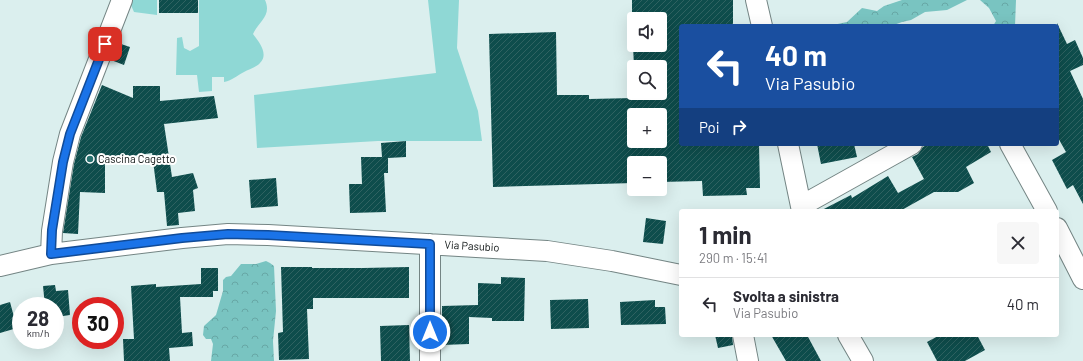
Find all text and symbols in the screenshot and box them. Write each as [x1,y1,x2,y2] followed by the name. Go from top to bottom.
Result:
[627,12,667,196] map controls
[627,12,667,52] button: sound
[88,27,122,61] pin
[94,33,116,55] icon: arrive
[765,38,827,72] text: 40 m
[699,40,751,92] icon: left
[627,60,667,100] button: search
[765,72,855,94] text: Via Pasubio
[627,108,667,148] button: +
[728,116,750,138] icon: right
[699,118,720,136] text: Poi
[98,152,176,165] place label: Cascina Cagetto
[85,154,95,164] marker: Cascina Cagetto
[627,156,667,196] button: −
[699,220,752,249] text: 1 min
[997,222,1039,264] button: close
[444,238,500,253] street label: Via Pasubio
[699,250,768,266] text: 290 m · 15:41
[733,287,839,305] text: Svolta a sinistra
[699,293,721,315] icon: left
[1007,295,1039,313] text: 40 m
[72,297,124,349] speed limit sign: 30
[733,305,798,321] text: Via Pasubio
[27,306,49,330] text: 28
[409,311,451,353] position arrow
[27,327,49,339] text: km/h

